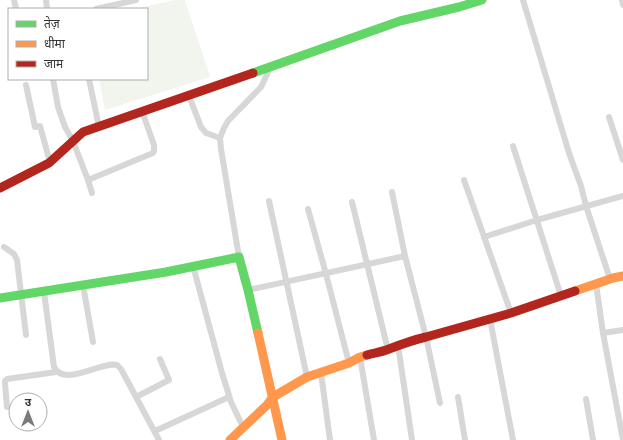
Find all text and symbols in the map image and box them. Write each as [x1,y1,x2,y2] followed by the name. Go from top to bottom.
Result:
[8,8,148,80] legend
[44,16,61,31] text: तेज़
[44,36,66,51] text: धीमा
[44,56,64,71] text: जाम
[8,392,48,432] north arrow
[25,395,32,409] text: उ

